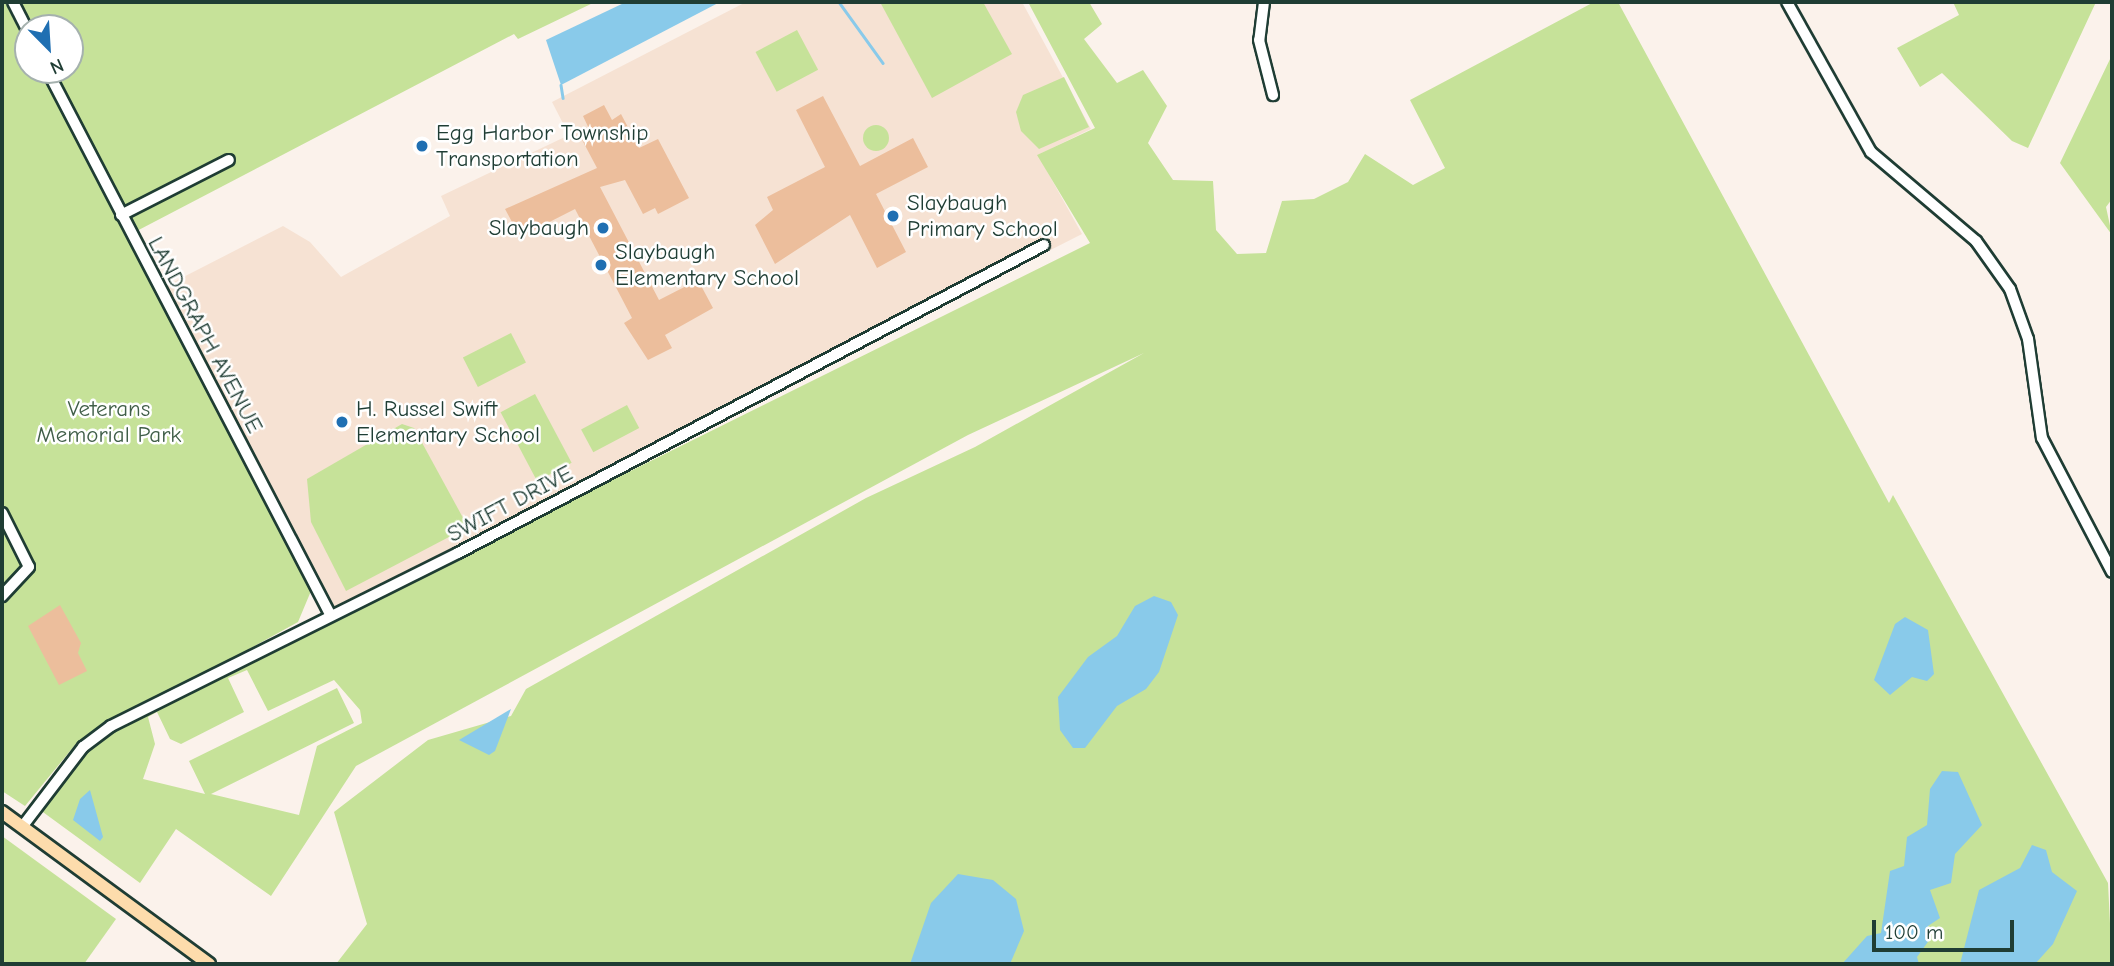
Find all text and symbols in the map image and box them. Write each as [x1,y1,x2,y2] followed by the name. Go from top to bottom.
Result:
[14,14,84,84] north arrow
[47,54,67,79] text: N
[436,119,648,173] place label: Egg Harbor Township Transportation
[414,138,430,154] marker: Egg Harbor Township Transportation
[907,189,1058,243] place label: Slaybaugh Primary School
[885,208,901,224] marker: Slaybaugh Primary School
[489,214,589,242] place label: Slaybaugh
[595,220,611,236] marker: Slaybaugh
[141,232,269,438] street label: LANDGRAPH AVENUE
[615,238,799,292] place label: Slaybaugh Elementary School
[593,257,609,273] marker: Slaybaugh Elementary School
[37,395,181,449] park label: Veterans Memorial Park
[356,395,540,449] place label: H. Russel Swift Elementary School
[334,414,350,430] marker: H. Russel Swift Elementary School
[443,459,577,549] street label: SWIFT DRIVE
[1876,906,2018,950] scale bar
[1885,920,1943,944] text: 100 m

